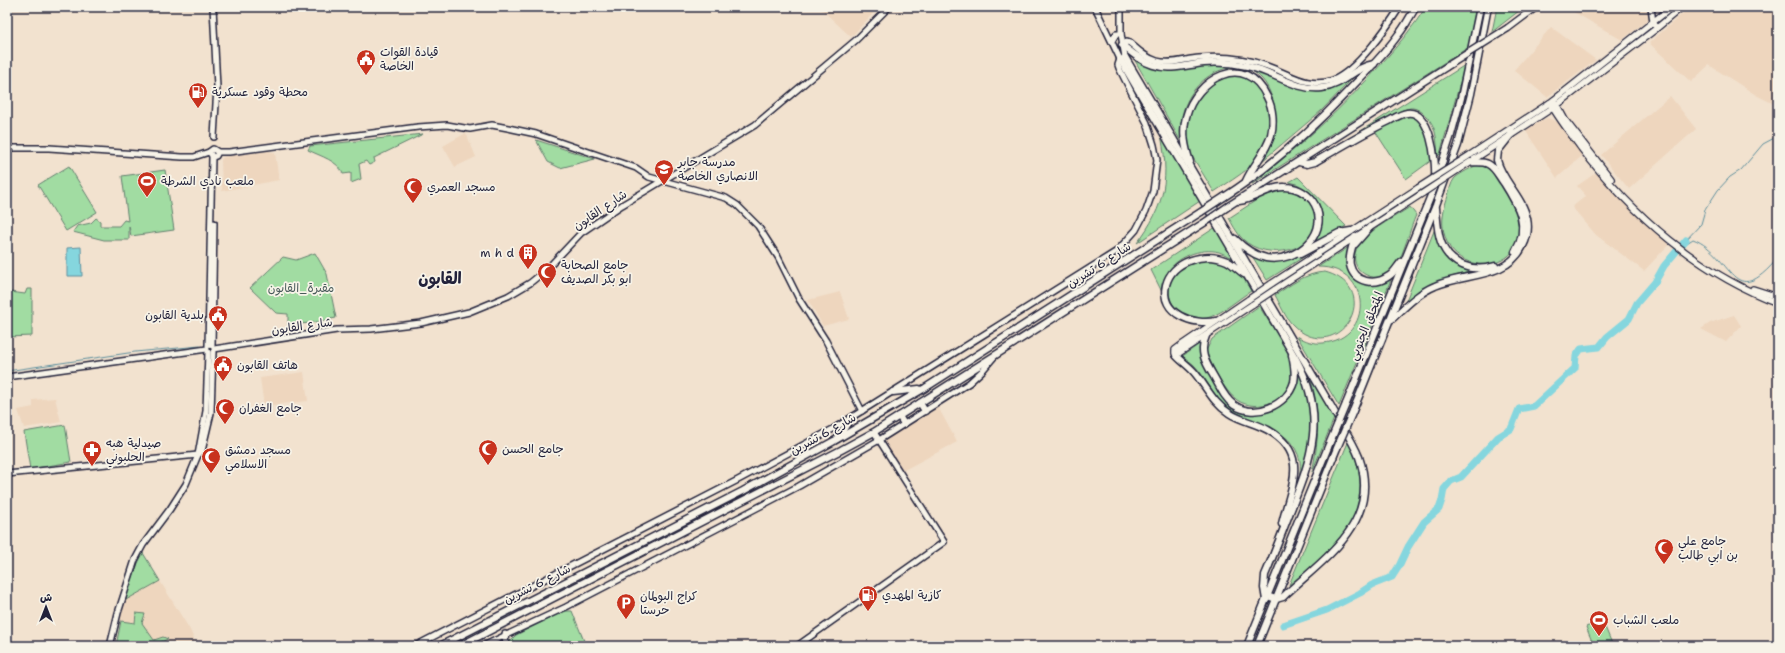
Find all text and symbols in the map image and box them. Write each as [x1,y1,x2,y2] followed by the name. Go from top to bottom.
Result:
[380,44,438,74] place label: قيادة القوات الخاصة
[355,48,377,76] public building icon: قيادة القوات الخاصة
[187,81,209,109] fuel station icon: محطة وقود عسكرية
[212,84,308,100] place label: محطة وقود عسكرية
[677,154,758,185] place label: مدرسة جابر الانصاري الخاصة
[653,158,675,186] school or university icon: مدرسة جابر الانصاري الخاصة
[136,170,158,198] sports icon: ملعب نادي الشرطة
[161,173,254,190] place label: ملعب نادي الشرطة
[402,176,424,204] mosque icon: مسجد العمري
[427,179,496,196] place label: مسجد العمري
[570,186,631,235] street label: شارع القابون
[1064,238,1135,292] street label: شارع 6 تشرين
[517,242,539,270] building icon: m h d
[480,245,514,261] place label: m h d
[561,257,631,287] place label: جامع الصحابة ابو بكر الصديف
[536,261,558,289] mosque icon: جامع الصحابة ابو بكر الصديف
[418,268,462,290] district label: القابون
[268,280,334,296] park label: مقبرة_القابون
[1345,289,1390,364] street label: المتحلق الجنوبي
[207,304,229,332] public building icon: بلدية القابون
[145,307,204,323] place label: بلدية القابون
[270,314,334,339] street label: شارع القابون
[212,354,234,382] public building icon: هاتف القابون
[237,357,298,373] place label: هاتف القابون
[214,397,236,425] mosque icon: جامع الغفران
[239,400,302,417] place label: جامع الغفران
[787,409,859,460] street label: شارع 6 تشرين
[106,435,161,468] place label: صيدلية هبه الحلبوني
[477,438,499,466] mosque icon: جامع الحسن
[81,439,103,467] pharmacy icon: صيدلية هبه الحلبوني
[502,441,564,458] place label: جامع الحسن
[225,442,291,475] place label: مسجد دمشق الاسلامي
[200,446,222,474] mosque icon: مسجد دمشق الاسلامي
[1678,533,1738,566] place label: جامع علي بن ابي طالب
[1653,537,1675,565] mosque icon: جامع علي بن ابي طالب
[501,560,574,609] street label: شارع 6 تشرين
[857,584,879,612] fuel station icon: كازية المهدي
[26,587,66,627] north arrow
[882,587,941,604] place label: كازية المهدي
[640,588,697,618] place label: كراج البولمان حرستا
[40,590,52,605] text: ش
[615,592,637,620] parking icon: كراج البولمان حرستا
[1588,609,1610,637] sports icon: ملعب الشباب
[1613,612,1679,628] place label: ملعب الشباب

